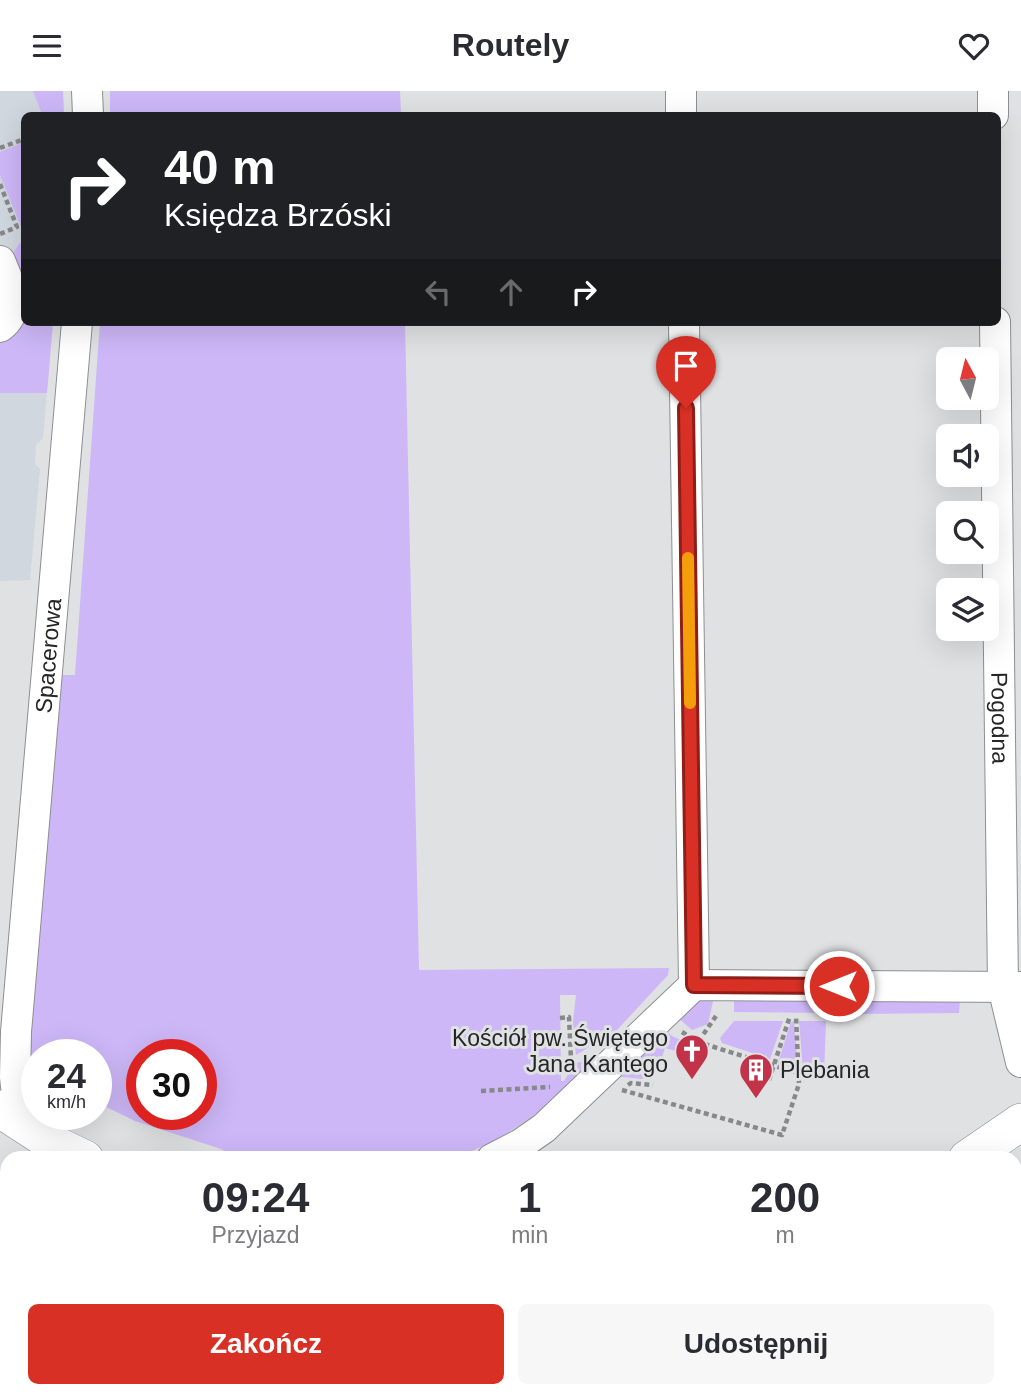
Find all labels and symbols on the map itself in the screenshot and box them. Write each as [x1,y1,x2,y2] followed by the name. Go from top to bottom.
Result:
[656,336,716,408] pin
[936,347,999,409] north arrow
[30,597,66,714] street label: Spacerowa
[986,672,1013,764] street label: Pogodna
[802,949,876,1023] position arrow
[452,1024,668,1077] place label: Kościół pw. Świętego Jana Kantego
[673,1032,711,1081] church icon: Kościół pw. Świętego Jana Kantego
[126,1039,217,1130] speed limit sign: 30
[737,1051,775,1100] building icon: Plebania
[780,1057,870,1083] place label: Plebania

